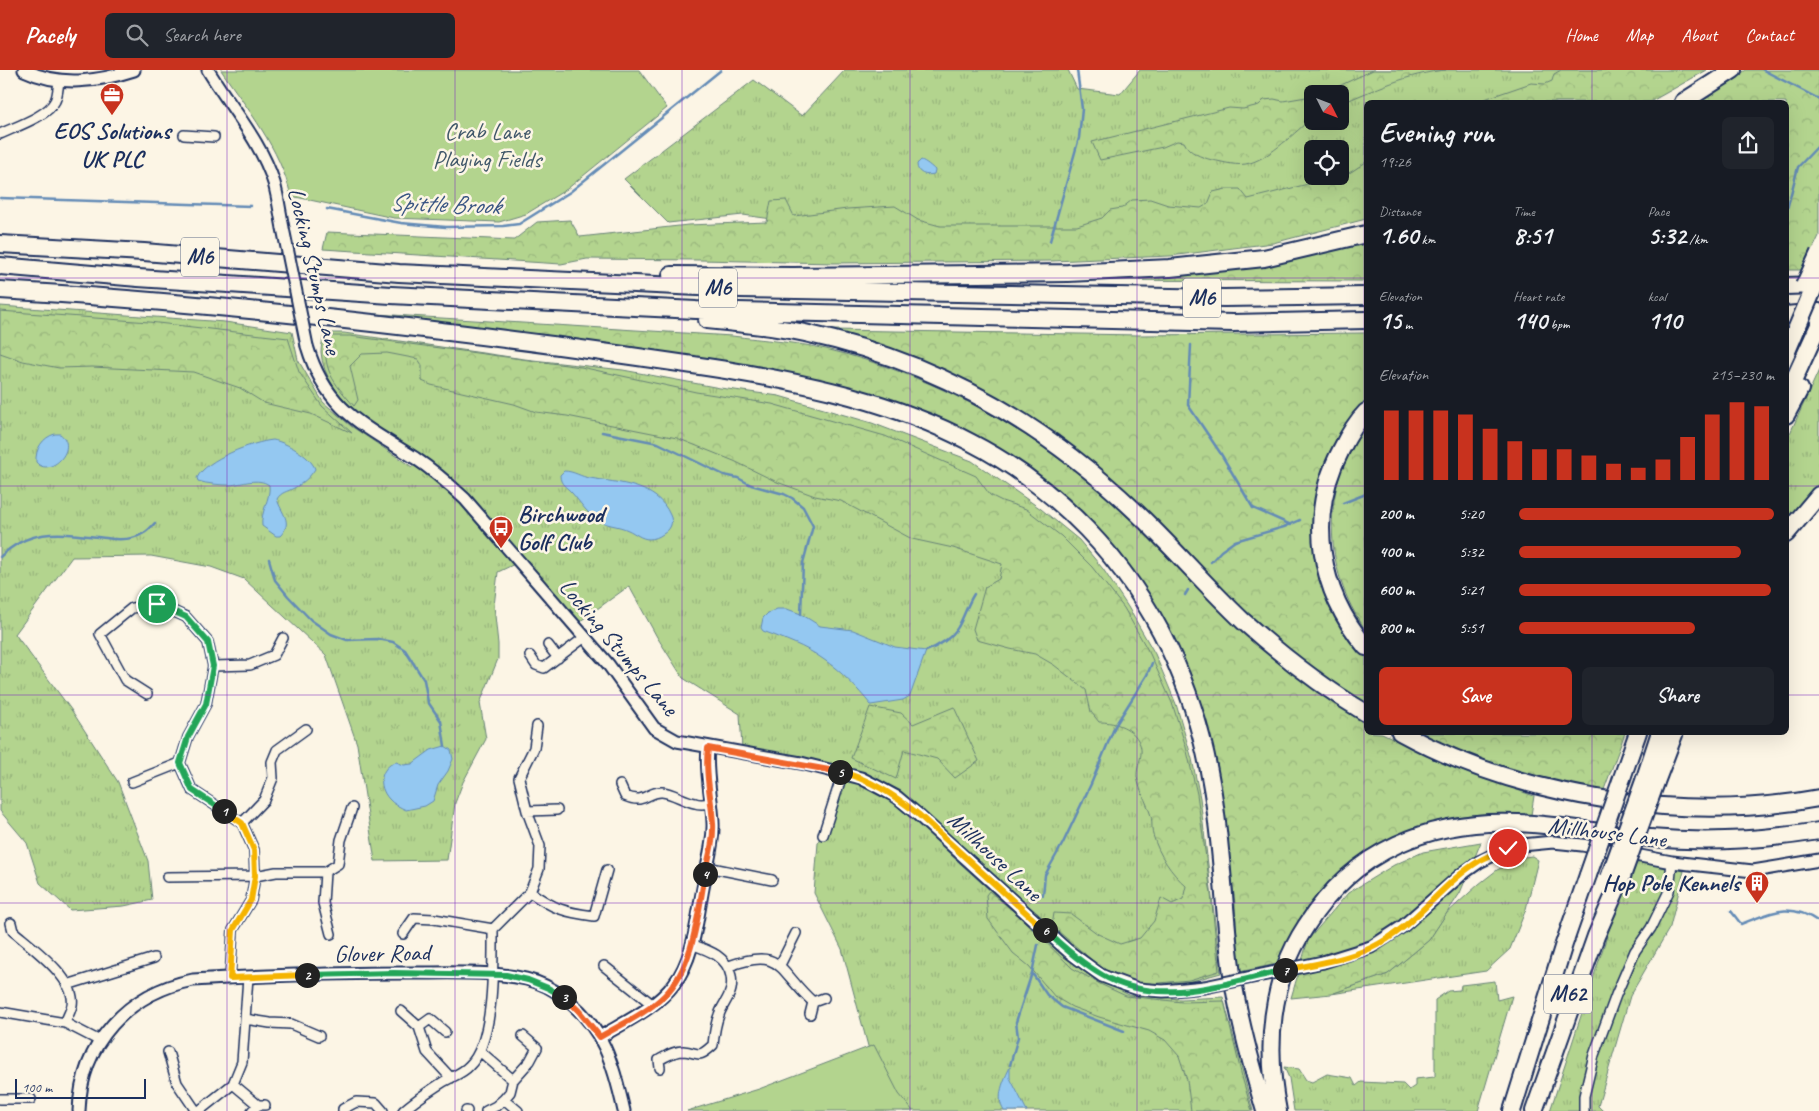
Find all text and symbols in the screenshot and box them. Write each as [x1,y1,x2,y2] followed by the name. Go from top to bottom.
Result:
[105,13,455,58] search box
[25,20,75,50] text: Pacely
[123,21,151,49] icon: search
[163,23,241,47] text: Search here
[1565,24,1598,46] text: Home
[1626,24,1653,46] text: Map
[1681,24,1717,46] text: About
[1745,24,1794,46] text: Contact
[99,82,125,116] office icon: EOS Solutions UK PLC
[1304,85,1349,130] north arrow
[1304,85,1349,185] map controls
[1379,115,1494,150] text: Evening run
[53,116,173,174] place label: EOS Solutions UK PLC
[433,116,544,174] park label: Crab Lane Playing Fields
[1722,117,1774,169] button: share
[1304,140,1349,185] button: locate
[1379,152,1411,172] text: 19:26
[281,185,349,359] street label: Locking Stumps Lane
[389,186,505,222] water label: Spittle Brook
[1379,203,1421,220] text: Distance
[1513,203,1535,220] text: Time
[1648,203,1669,220] text: Pace
[1379,220,1418,252] text: 1.60
[1513,220,1552,252] text: 8:51
[1648,220,1686,252] text: 5:32
[1418,231,1435,248] text: km
[1686,231,1708,248] text: /km
[181,238,219,276] road number: M6
[699,268,737,308] road number: M6
[1183,278,1221,318] road number: M6
[1379,288,1422,305] text: Elevation
[1513,288,1564,305] text: Heart rate
[1648,288,1666,305] text: kcal
[1379,305,1401,337] text: 15
[1513,305,1547,337] text: 140
[1648,305,1681,337] text: 110
[1401,316,1412,333] text: m
[1547,316,1570,333] text: bpm
[1379,365,1428,385] text: Elevation
[1711,365,1774,385] text: 215–230 m
[518,499,608,557] place label: Birchwood Golf Club
[1379,504,1414,524] text: 200 m
[1459,504,1484,524] text: 5:20
[488,515,514,549] bus stop icon: Birchwood Golf Club
[1379,542,1414,562] text: 400 m
[1459,542,1484,562] text: 5:32
[553,572,687,723] street label: Locking Stumps Lane
[1379,580,1414,600] text: 600 m
[1459,580,1484,600] text: 5:21
[136,583,178,625] pin
[143,590,171,618] icon: arrive
[1379,618,1414,638] text: 800 m
[1459,618,1484,638] text: 5:51
[1379,667,1572,725] button: Save
[1582,667,1774,725] button: Share
[828,760,852,784] pin: 5
[837,764,844,781] text: 5
[212,798,236,824] pin: 1
[221,803,228,820] text: 1
[941,805,1050,909] street label: Millhouse Lane
[1546,810,1670,854] street label: Millhouse Lane
[1487,827,1529,869] pin
[1494,834,1522,862] icon: check
[692,862,718,886] pin: 4
[702,866,709,883] text: 4
[1602,868,1743,898] place label: Hop Pole Kennels
[1744,870,1770,904] building icon: Hop Pole Kennels
[1032,918,1058,942] pin: 6
[1042,922,1049,939] text: 6
[334,937,434,969] street label: Glover Road
[1272,958,1298,982] pin: 7
[294,962,320,988] pin: 2
[1282,962,1289,979] text: 7
[304,967,311,984] text: 2
[1544,974,1592,1014] road number: M62
[552,984,576,1010] pin: 3
[561,989,568,1006] text: 3
[15,1076,146,1099] scale bar
[22,1079,52,1096] text: 100 m

